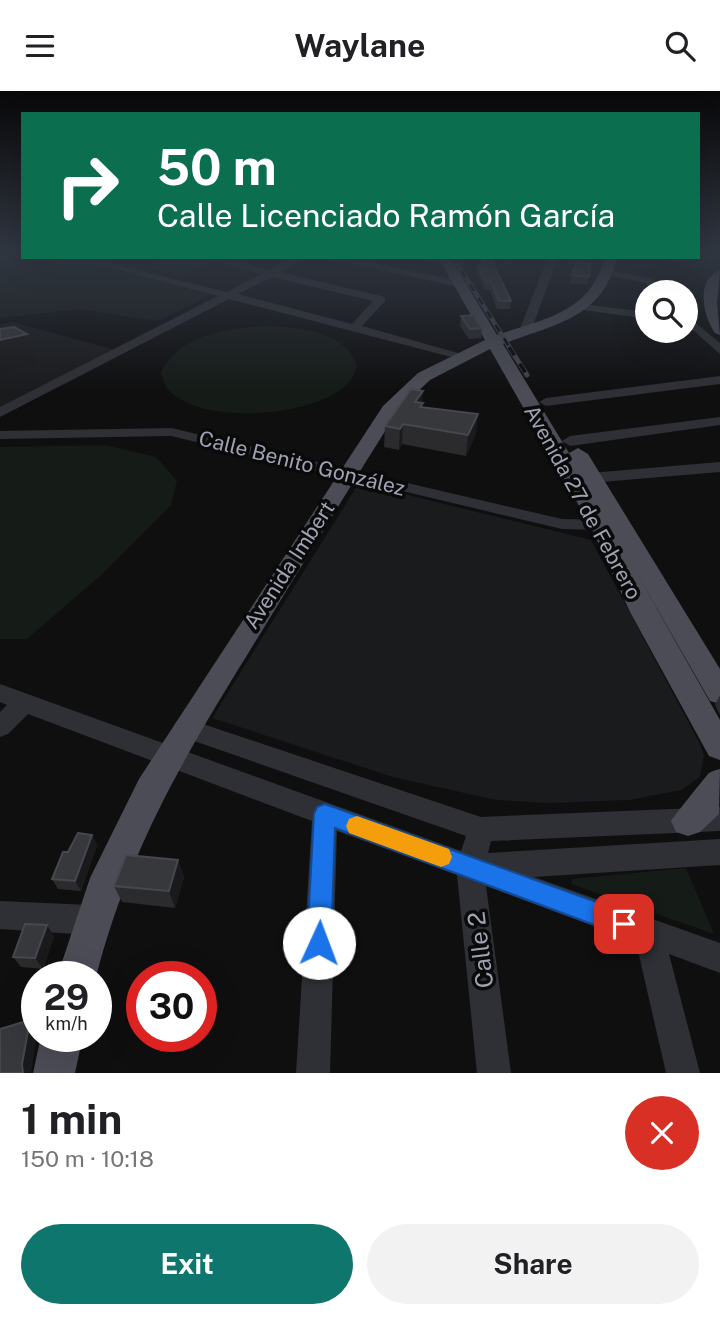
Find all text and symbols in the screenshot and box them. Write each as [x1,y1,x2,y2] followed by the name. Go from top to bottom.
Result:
[21,27,59,65] icon: menu
[295,27,425,64] text: Waylane
[661,27,699,65] icon: search
[157,138,277,196] text: 50 m
[42,140,133,231] icon: right
[157,197,615,234] text: Calle Licenciado Ramón García
[635,280,698,343] map controls
[635,280,698,343] button: search
[519,400,647,604] street label: Avenida 27 de Febrero
[196,425,408,501] street label: Calle Benito González
[238,497,340,633] street label: Avenida Imbert
[594,894,654,954] pin
[605,905,643,943] icon: arrive
[282,906,356,980] position arrow
[461,910,499,990] street label: Calle 2
[126,961,217,1052] speed limit sign: 30
[44,977,89,1018] text: 29
[45,1013,88,1034] text: km/h
[21,1094,122,1143] text: 1 min
[625,1096,699,1170] button: close
[21,1145,154,1172] text: 150 m · 10:18
[21,1224,353,1304] button: Exit
[367,1224,699,1304] button: Share

